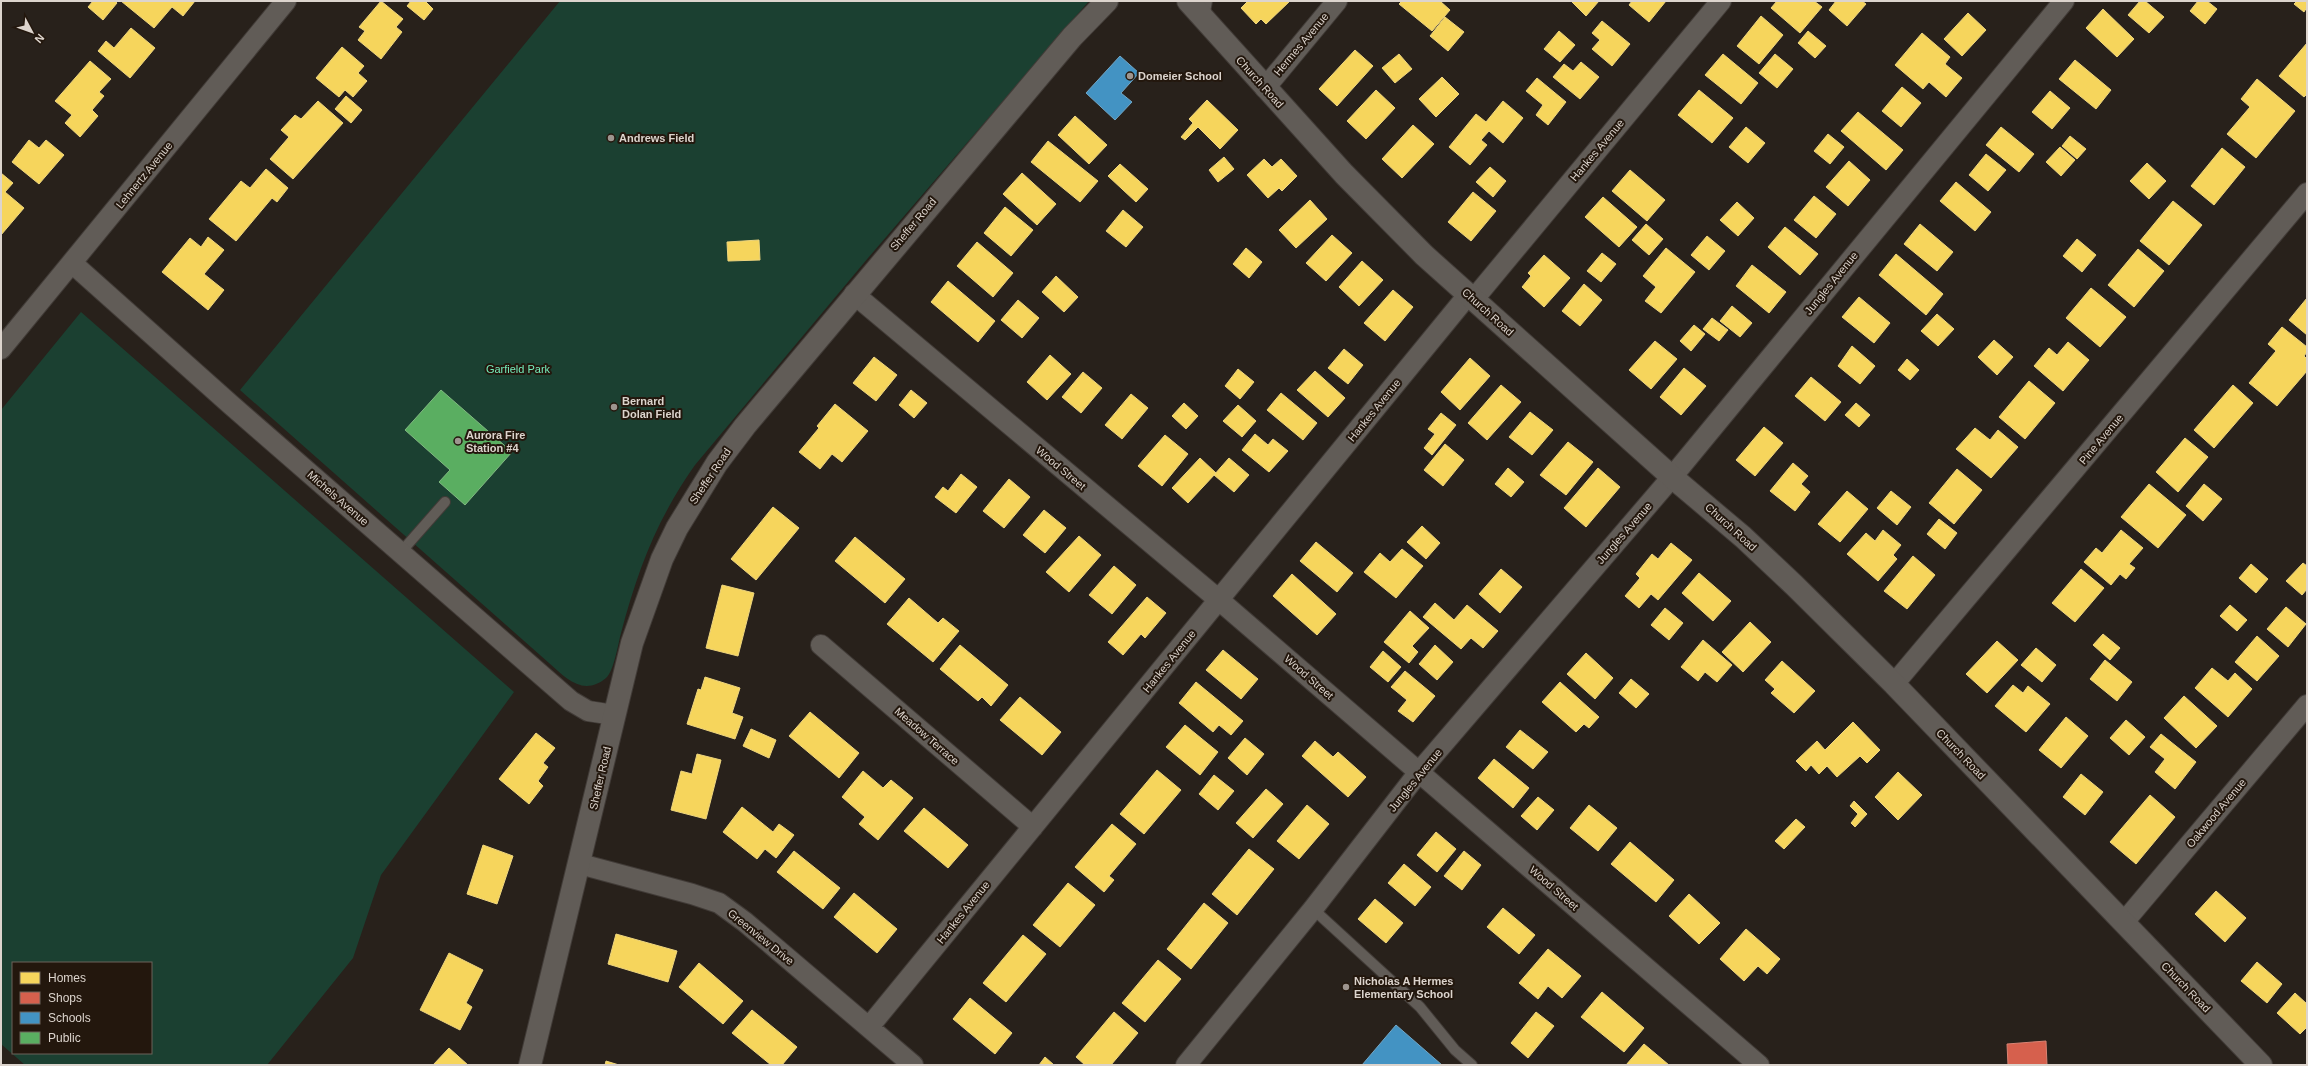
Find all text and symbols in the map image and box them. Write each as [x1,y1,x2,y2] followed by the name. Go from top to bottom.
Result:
[1271,10,1331,78] street label: Hermes Avenue
[12,12,52,52] north arrow
[32,32,47,46] text: N
[1234,54,1286,110] street label: Church Road
[1138,70,1222,82] place label: Domeier School
[1125,71,1135,81] marker: Domeier School
[1568,117,1626,183] street label: Hankes Avenue
[619,132,694,144] place label: Andrews Field
[606,133,616,143] marker: Andrews Field
[113,139,175,211] street label: Lehnertz Avenue
[888,195,938,253] street label: Sheffer Road
[1802,249,1860,317] street label: Jungles Avenue
[1460,286,1516,338] street label: Church Road
[486,363,551,375] park label: Garfield Park
[1345,376,1403,444] street label: Hankes Avenue
[622,395,681,420] place label: Bernard Dolan Field
[609,402,619,412] marker: Bernard Dolan Field
[2077,412,2125,466] street label: Pine Avenue
[466,429,525,454] place label: Aurora Fire Station #4
[453,436,463,446] marker: Aurora Fire Station #4
[1034,444,1088,492] street label: Wood Street
[687,446,733,506] street label: Sheffer Road
[305,468,371,528] street label: Michels Avenue
[1594,500,1654,566] street label: Jungles Avenue
[1703,501,1759,553] street label: Church Road
[1140,627,1198,695] street label: Hankes Avenue
[1282,652,1336,702] street label: Wood Street
[892,705,962,767] street label: Meadow Terrace
[1934,727,1988,781] street label: Church Road
[587,745,613,811] street label: Sheffer Road
[1386,746,1444,814] street label: Jungles Avenue
[2184,776,2248,850] street label: Oakwood Avenue
[1527,863,1581,913] street label: Wood Street
[934,878,992,946] street label: Hankes Avenue
[726,907,796,967] street label: Greenview Drive
[2159,960,2213,1014] street label: Church Road
[12,962,152,1054] legend
[48,971,86,985] text: Homes
[1354,975,1453,1000] place label: Nicholas A Hermes Elementary School
[1341,982,1351,992] marker: Nicholas A Hermes Elementary School
[48,991,82,1005] text: Shops
[48,1011,91,1025] text: Schools
[48,1031,81,1045] text: Public

